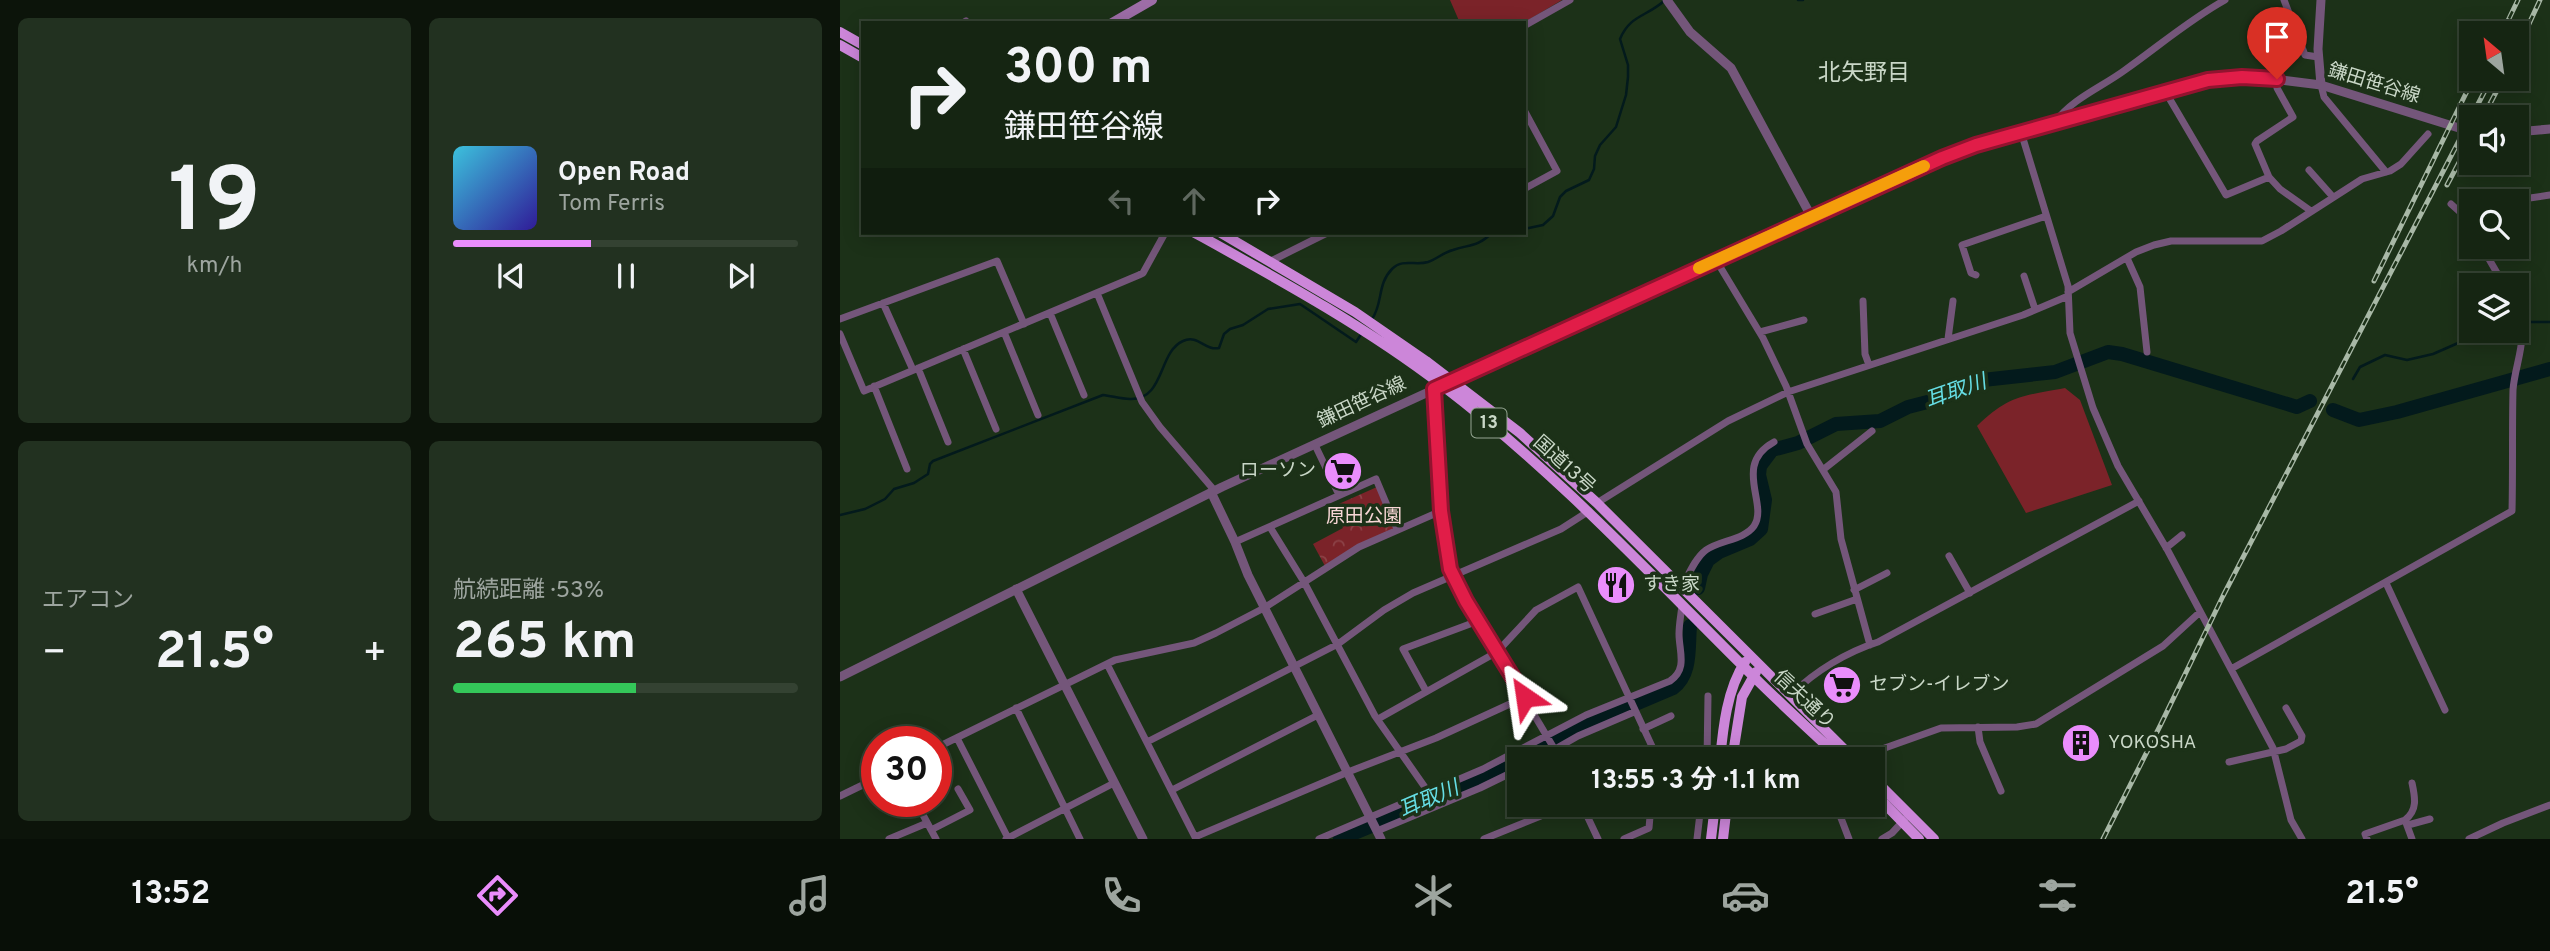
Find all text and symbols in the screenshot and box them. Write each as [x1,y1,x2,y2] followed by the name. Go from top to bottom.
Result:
[2247,7,2307,79] pin
[2258,18,2296,56] icon: arrive
[2459,21,2529,91] north arrow
[2459,21,2529,343] map controls
[1004,39,1152,101] text: 300 m
[889,49,980,140] icon: right
[2325,59,2423,109] street label: 鎌田笹谷線
[1818,60,1910,89] district label: 北矢野目
[2459,105,2529,175] button: sound
[1004,109,1164,149] text: 鎌田笹谷線
[168,149,261,264] text: 19
[558,157,690,190] text: Open Road
[1102,182,1140,220] icon: left
[1175,182,1213,220] icon: ahead
[1248,182,1286,220] icon: right
[2459,189,2529,259] button: search
[558,190,665,219] text: Tom Ferris
[187,252,242,281] text: km/h
[492,257,530,295] icon: previous
[607,257,645,295] icon: pause
[722,257,760,295] icon: next
[2459,273,2529,343] button: layers
[1922,368,1992,415] water label: 耳取川
[1314,372,1410,434] street label: 鎌田笹谷線
[1472,408,1506,438] road number: 13
[1528,431,1600,499] street label: 国道13号
[1322,450,1364,492] supermarket icon: ローソン
[1240,459,1316,483] place label: ローソン
[1326,505,1402,529] park label: 原田公園
[1595,564,1637,606] restaurant icon: すき家
[1643,573,1700,597] place label: すき家
[453,577,604,606] text: 航続距離 · 53%
[42,587,134,616] text: エアコン
[453,611,636,677] text: 265 km
[155,621,274,687] text: 21.5°
[42,630,67,679] text: −
[362,630,387,679] text: +
[1488,660,1562,734] position arrow
[1821,664,1863,706] supermarket icon: セブン-イレブン
[1768,665,1840,735] street label: 信夫通り
[1869,673,2010,697] place label: セブン-イレブン
[2060,722,2102,764] building icon: YOKOSHA
[861,726,952,817] speed limit sign: 30
[2108,731,2196,755] place label: YOKOSHA
[1591,765,1801,798] text: 13:55 · 3 分 · 1.1 km
[1395,774,1465,825] water label: 耳取川
[473,871,522,920] icon: directions
[785,871,834,920] icon: music
[1097,871,1146,920] icon: phone
[1409,871,1458,920] icon: climate
[1721,871,1770,920] icon: car
[2033,871,2082,920] icon: filters
[131,875,210,915] text: 13:52
[2345,875,2418,915] text: 21.5°

